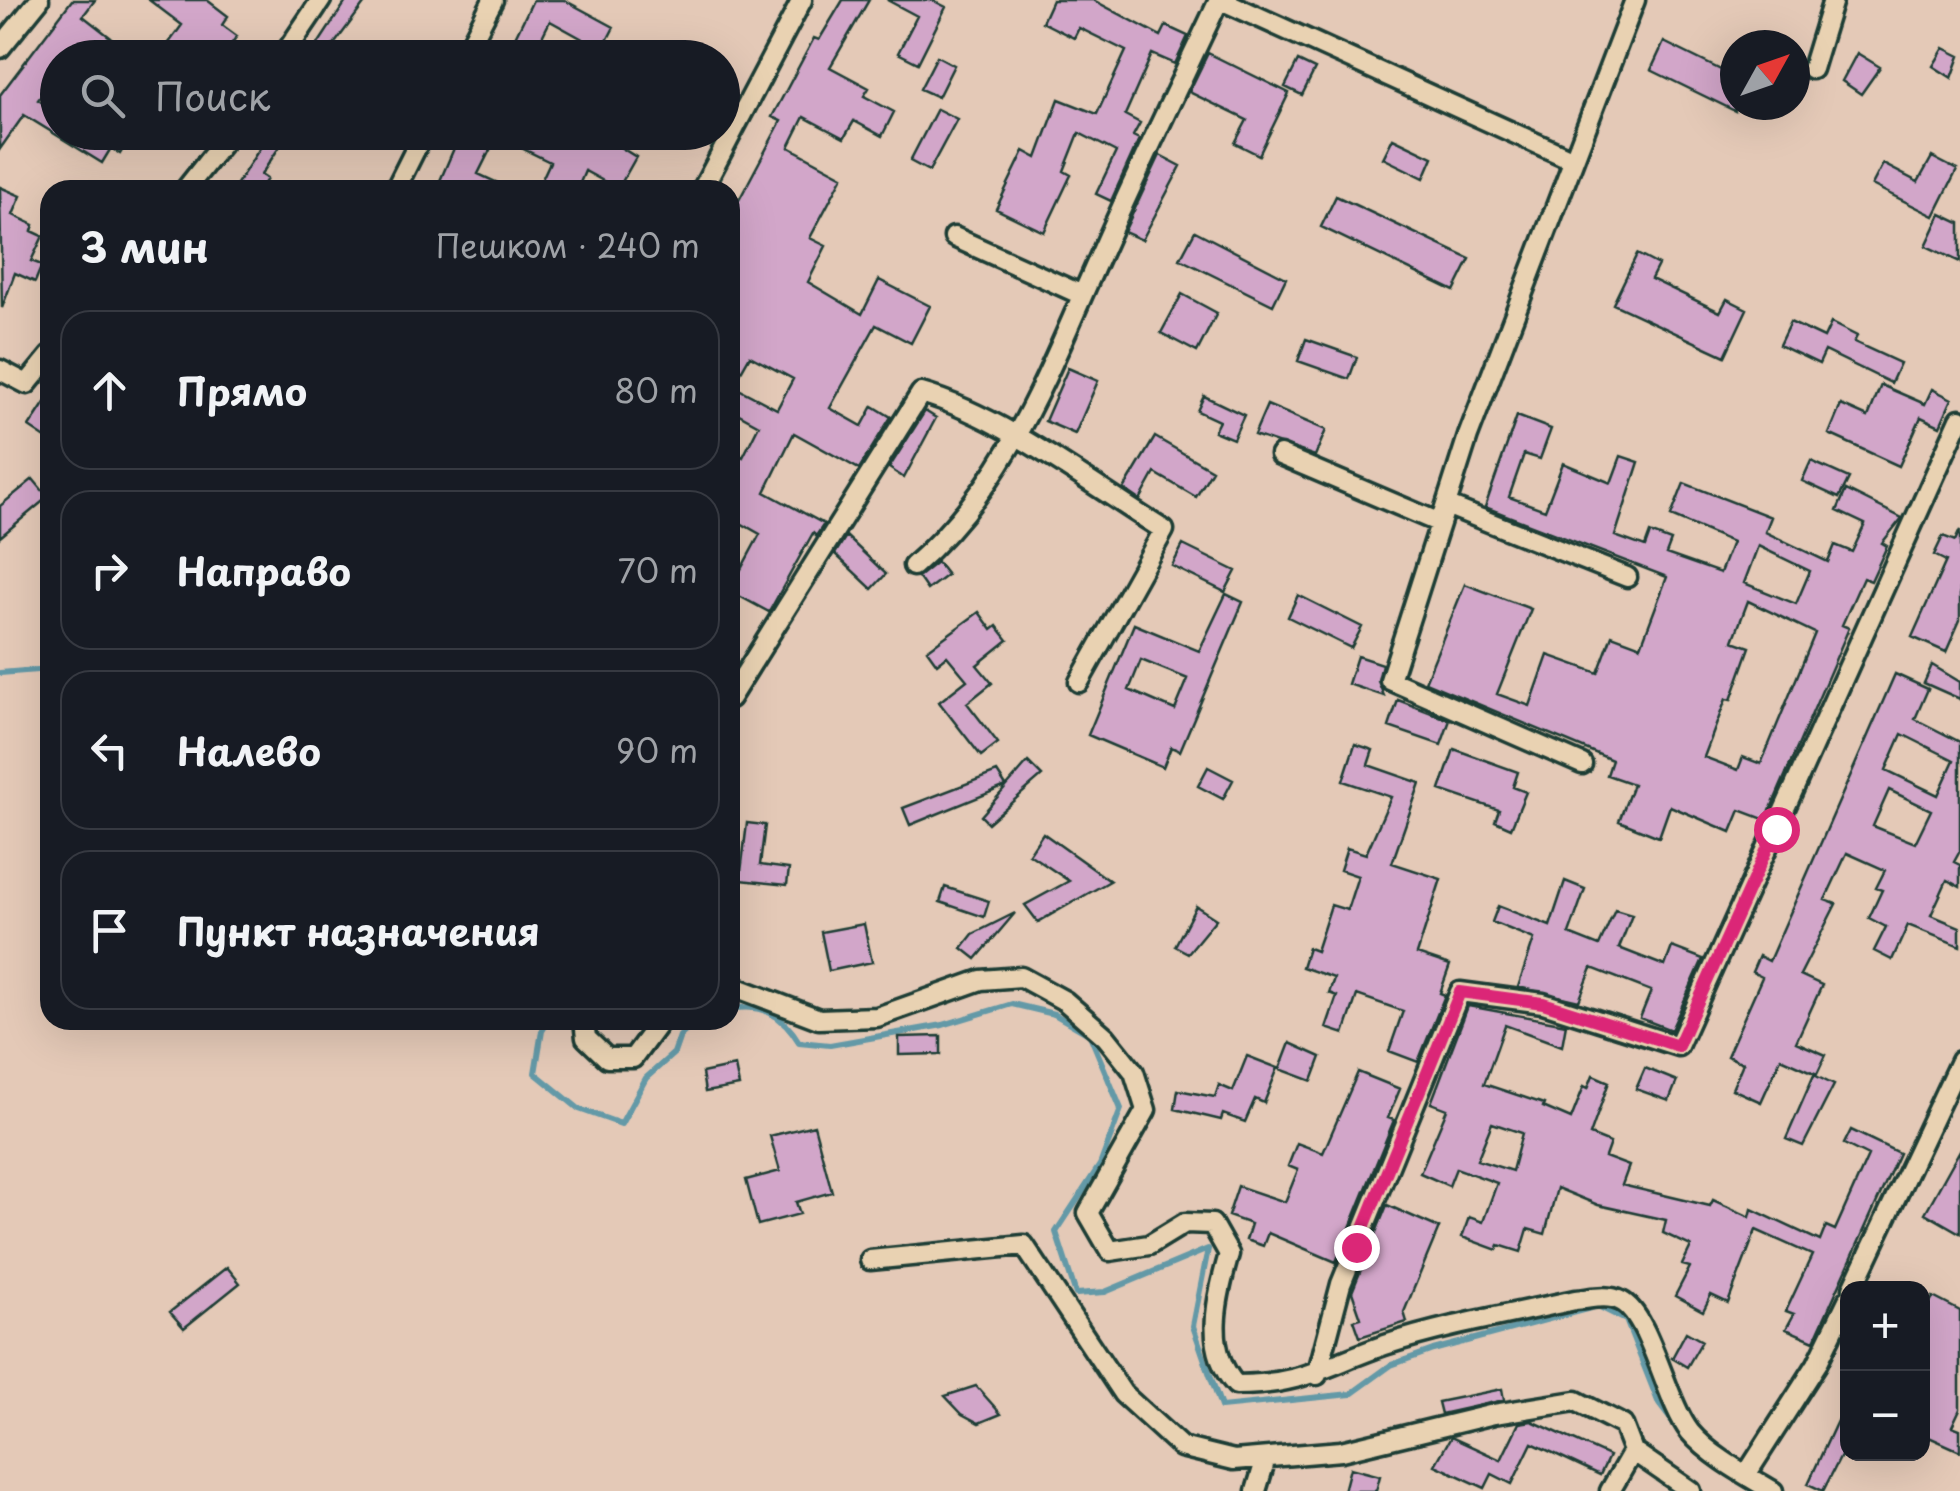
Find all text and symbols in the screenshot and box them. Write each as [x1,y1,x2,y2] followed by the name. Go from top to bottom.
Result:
[1720,30,1810,120] north arrow
[40,40,740,150] search box
[155,67,270,124] text: Поиск
[75,68,130,123] icon: search
[80,214,209,277] text: 3 мин
[436,221,700,269] text: Пешком · 240 m
[177,362,307,419] text: Прямо
[82,363,137,418] icon: ahead
[614,366,698,414] text: 80 m
[177,542,351,599] text: Направо
[82,543,137,598] icon: right
[618,546,698,594] text: 70 m
[177,722,321,779] text: Налево
[82,723,137,778] icon: left
[616,726,698,774] text: 90 m
[1754,807,1800,853] route start
[177,902,540,959] text: Пункт назначения
[82,903,137,958] icon: arrive
[1334,1225,1380,1271] route end
[1840,1281,1930,1461] map controls
[1840,1281,1930,1371] button: +
[1840,1371,1930,1461] button: −

